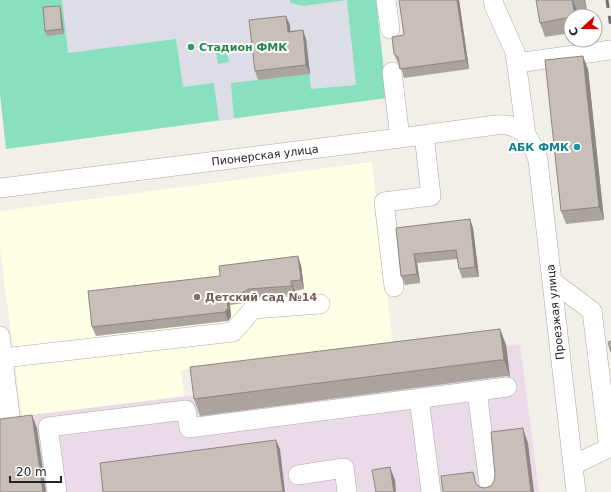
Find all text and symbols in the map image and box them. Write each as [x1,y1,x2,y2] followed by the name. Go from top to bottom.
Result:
[563,8,603,48] north arrow
[567,25,582,38] text: С
[199,41,287,54] place label: Стадион ФМК
[186,42,196,52] marker: Стадион ФМК
[508,141,569,154] place label: АБК ФМК
[211,142,319,169] street label: Пионерская улица
[572,142,582,152] marker: АБК ФМК
[544,263,567,361] street label: Проезжая улица
[205,291,317,304] place label: Детский сад №14
[192,292,202,302] marker: Детский сад №14
[10,458,61,484] scale bar
[16,465,47,479] text: 20 m

